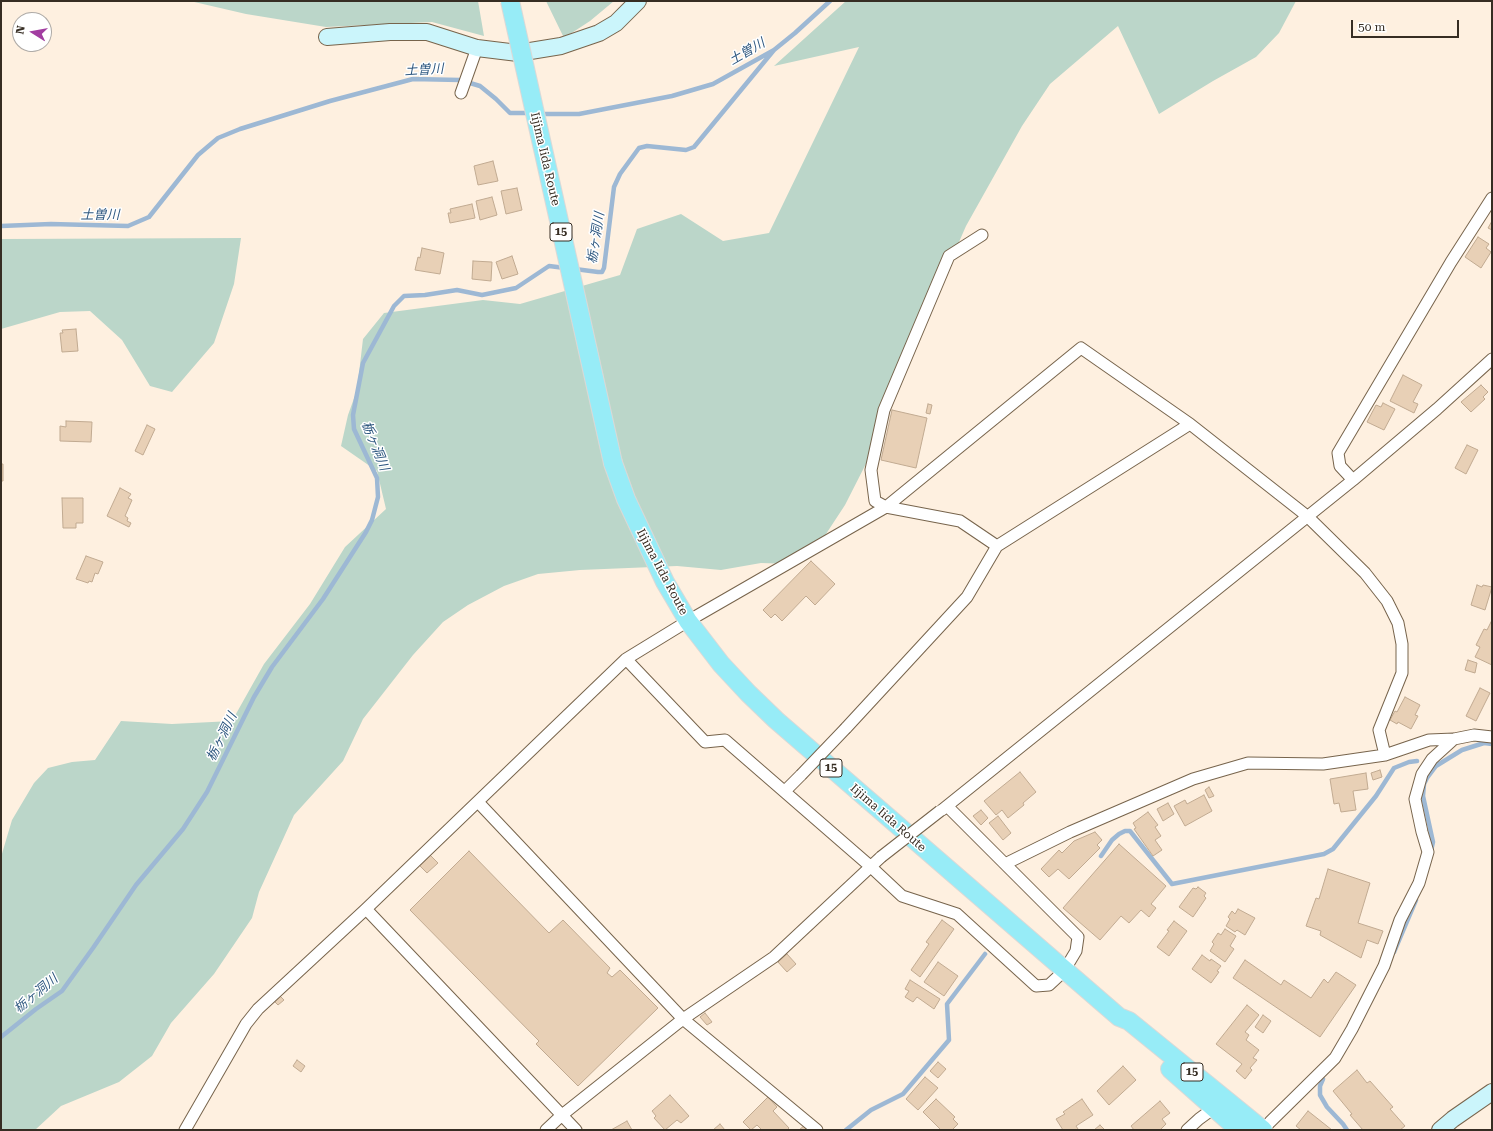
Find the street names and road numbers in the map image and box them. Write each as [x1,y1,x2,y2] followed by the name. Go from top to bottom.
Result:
[527,111,563,207] street label: Iijima Iida Route
[550,223,572,241] road number: 15
[633,526,691,618] street label: Iijima Iida Route
[820,759,842,777] road number: 15
[847,781,929,855] street label: Iijima Iida Route
[1181,1063,1203,1081] road number: 15

